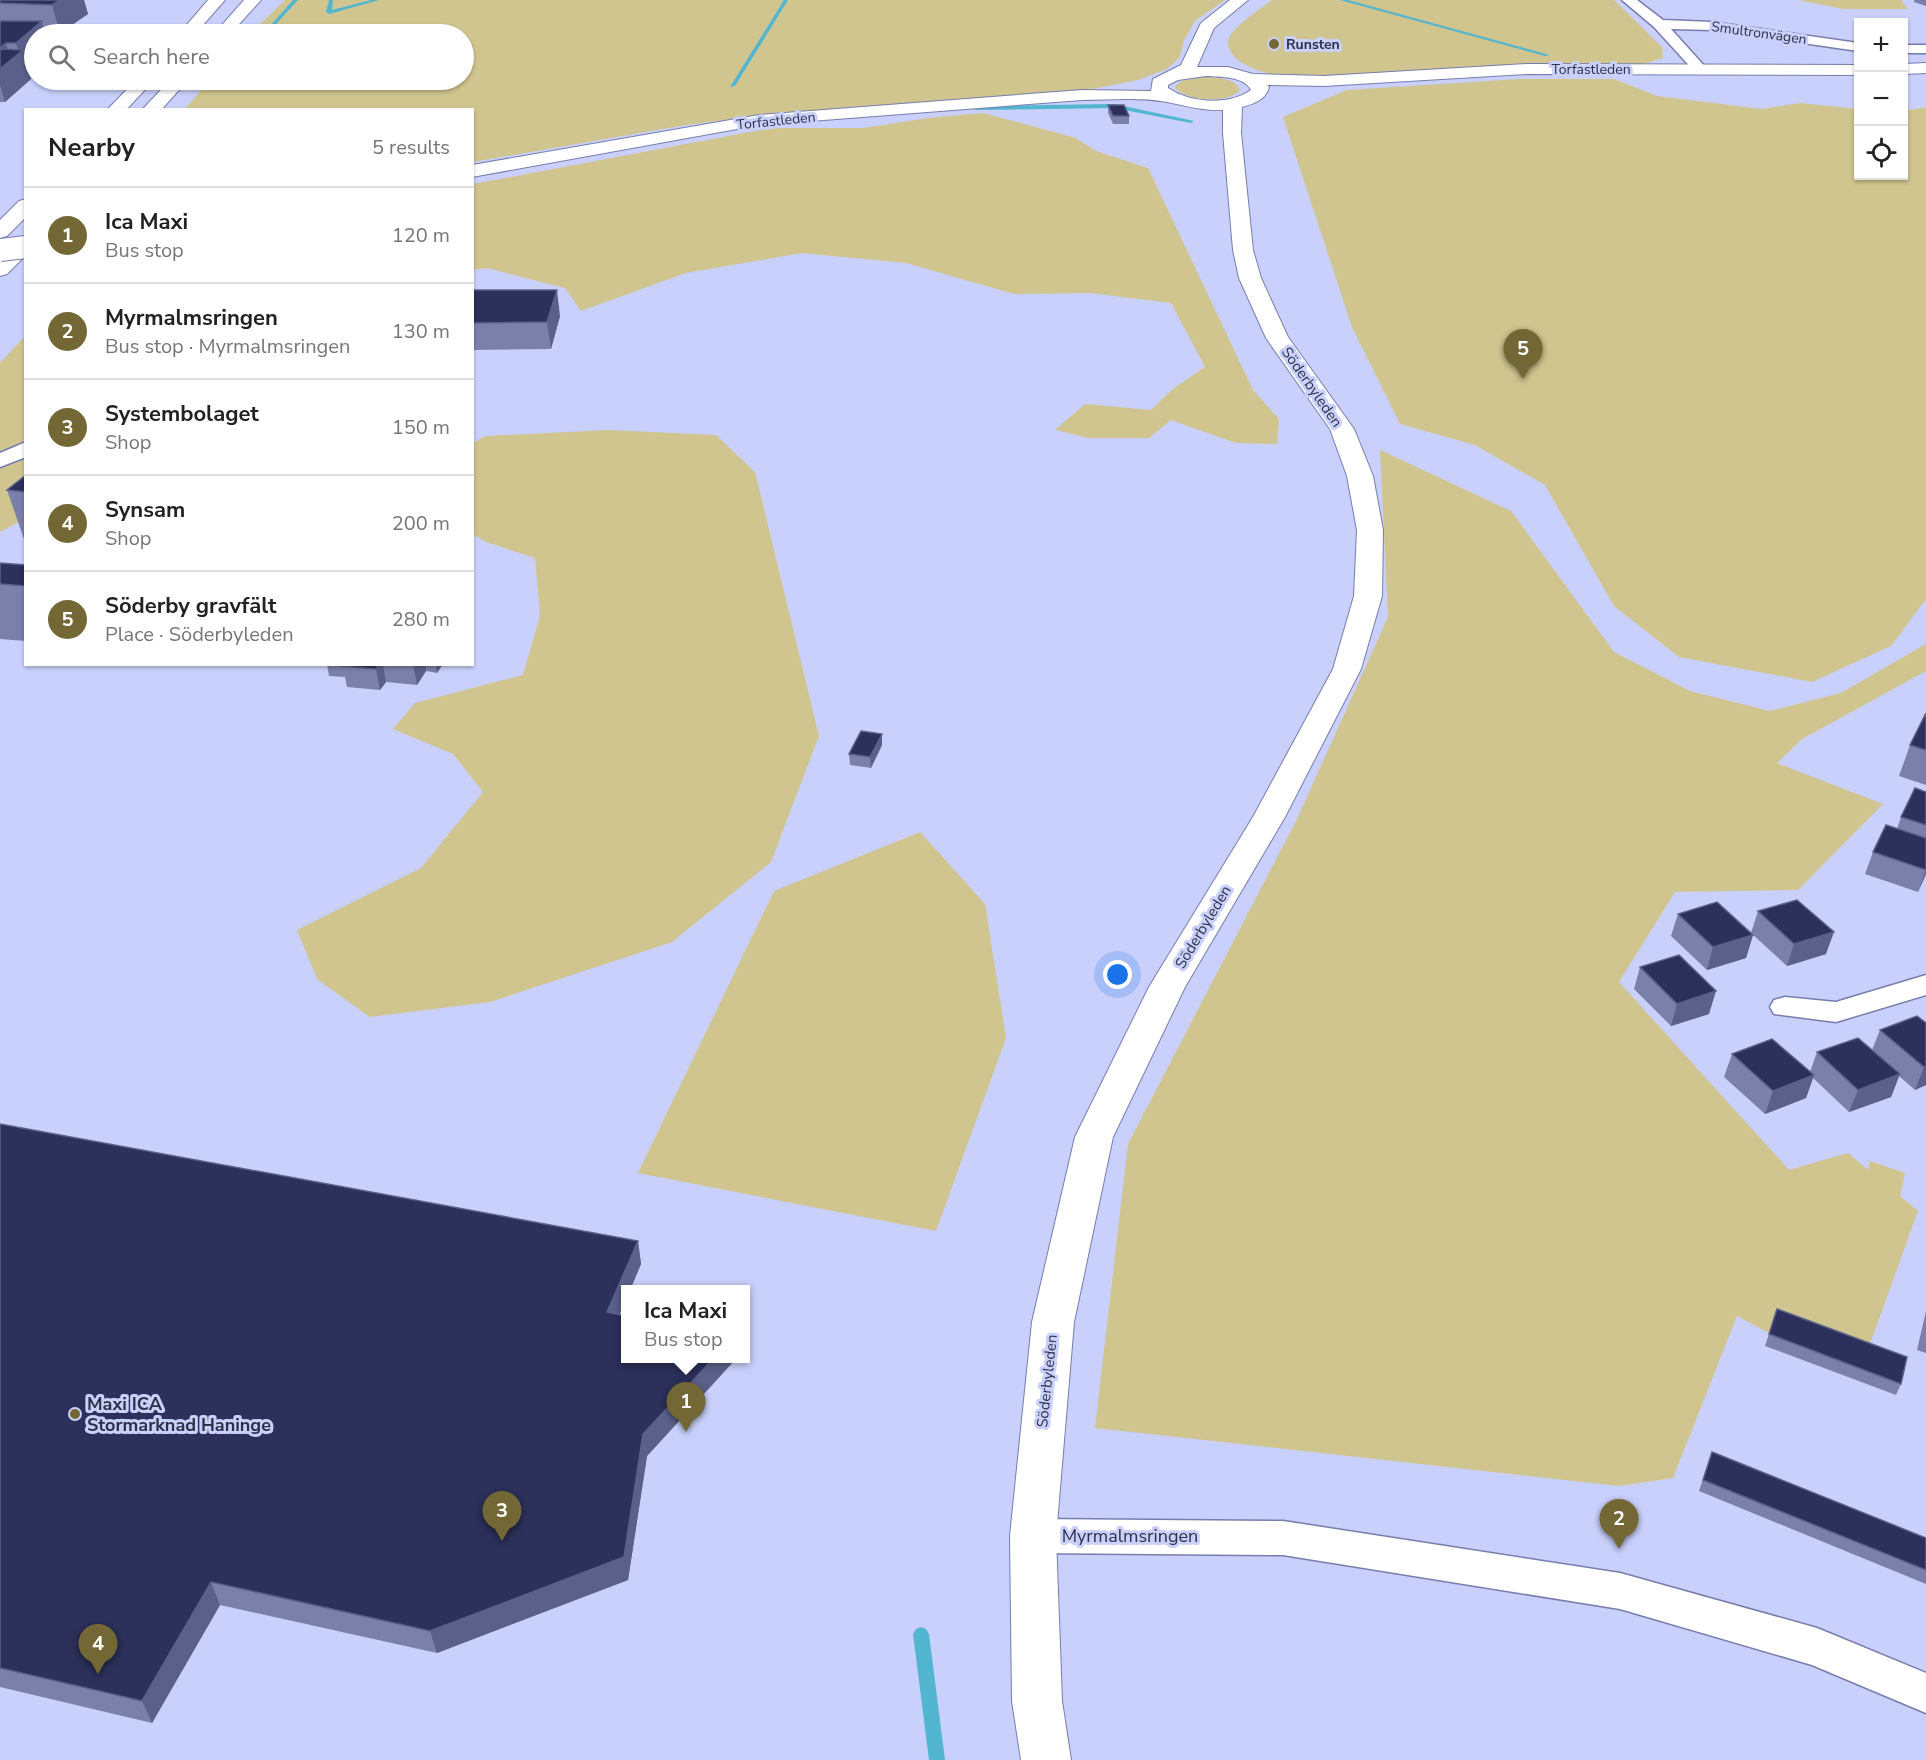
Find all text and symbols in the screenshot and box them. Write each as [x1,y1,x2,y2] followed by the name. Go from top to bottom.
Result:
[1710,17,1808,49] street label: Smultronvägen
[1854,18,1908,180] map controls
[1854,18,1908,72] button: +
[24,24,474,90] search box
[1286,35,1340,54] place label: Runsten
[1267,37,1281,51] marker: Runsten
[45,41,78,74] icon: search
[93,42,210,72] text: Search here
[1551,60,1631,79] street label: Torfastleden
[1854,72,1908,126] button: −
[736,107,816,135] street label: Torfastleden
[1854,126,1908,180] button: locate
[48,130,135,165] text: Nearby
[372,134,450,161] text: 5 results
[105,207,188,237] text: Ica Maxi
[62,222,74,249] text: 1
[392,222,450,249] text: 120 m
[105,237,184,264] text: Bus stop
[105,303,278,333] text: Myrmalmsringen
[62,318,74,345] text: 2
[392,318,450,345] text: 130 m
[1504,330,1543,379] pin: 5
[105,333,350,360] text: Bus stop · Myrmalmsringen
[1277,343,1347,431] street label: Söderbyleden
[105,399,259,429] text: Systembolaget
[62,414,74,441] text: 3
[392,414,450,441] text: 150 m
[105,429,151,456] text: Shop
[105,495,185,525] text: Synsam
[62,510,74,537] text: 4
[392,510,450,537] text: 200 m
[105,525,151,552] text: Shop
[105,591,276,621] text: Söderby gravfält
[62,606,74,633] text: 5
[392,606,450,633] text: 280 m
[105,621,294,648] text: Place · Söderbyleden
[1170,882,1236,972] street label: Söderbyleden
[1103,960,1132,989] your location
[621,1285,750,1363] popup
[644,1296,727,1326] text: Ica Maxi
[644,1326,723,1353] text: Bus stop
[1032,1333,1062,1429] street label: Söderbyleden
[666,1382,706,1432] pin: 1
[87,1392,271,1437] place label: Maxi ICA Stormarknad Haninge
[68,1407,82,1421] marker: Maxi ICA Stormarknad Haninge
[482,1492,522,1541] pin: 3
[1600,1500,1638,1549] pin: 2
[1062,1524,1198,1548] street label: Myrmalmsringen
[78,1624,118,1674] pin: 4

